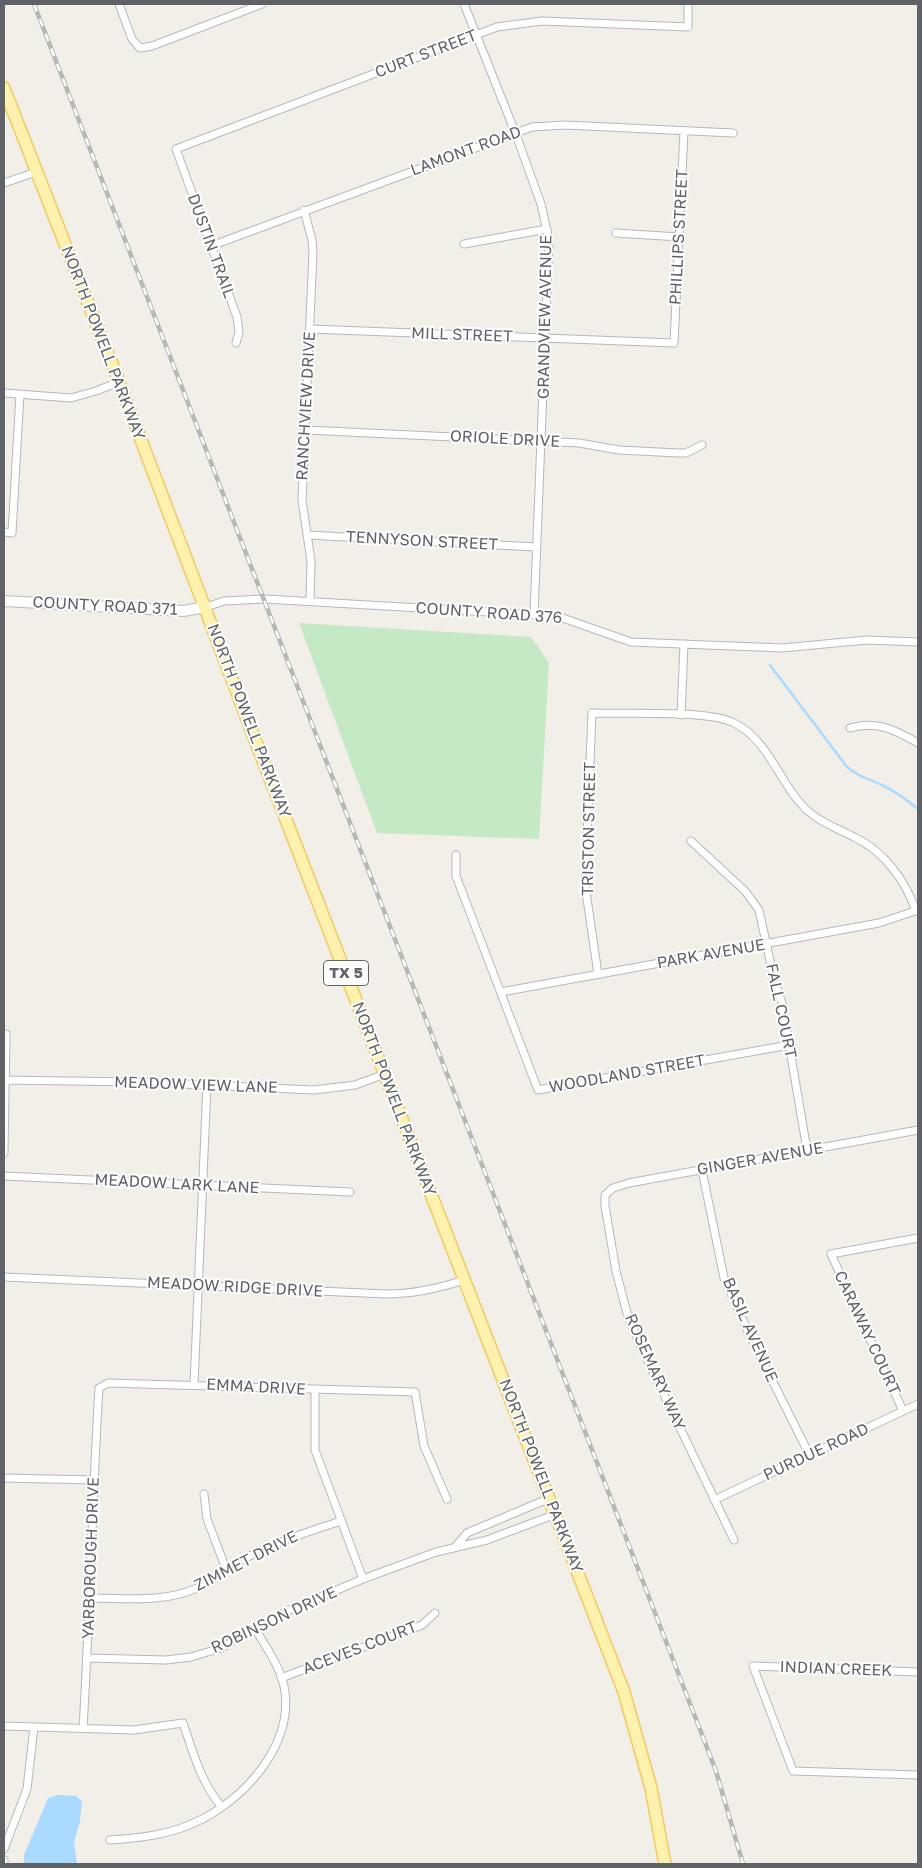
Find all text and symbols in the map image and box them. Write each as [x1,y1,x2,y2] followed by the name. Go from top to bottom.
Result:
[372,26,480,82] street label: CURT STREET
[408,122,524,180] street label: LAMONT ROAD
[666,169,692,305] street label: PHILLIPS STREET
[183,191,239,301] street label: DUSTIN TRAIL
[534,235,556,399] street label: GRANDVIEW AVENUE
[57,243,149,443] street label: NORTH POWELL PARKWAY
[411,324,513,346] street label: MILL STREET
[293,331,319,481] street label: RANCHVIEW DRIVE
[450,427,560,451] street label: ORIOLE DRIVE
[345,527,499,555] street label: TENNYSON STREET
[32,593,178,619] street label: COUNTY ROAD 371
[415,598,563,628] street label: COUNTY ROAD 376
[203,621,295,821] street label: NORTH POWELL PARKWAY
[578,762,600,896] street label: TRISTON STREET
[656,935,766,973] street label: PARK AVENUE
[324,960,368,986] road number: TX 5
[762,962,800,1060] street label: FALL COURT
[348,999,440,1199] street label: NORTH POWELL PARKWAY
[547,1051,707,1097] street label: WOODLAND STREET
[114,1073,278,1097] street label: MEADOW VIEW LANE
[695,1138,825,1180] street label: GINGER AVENUE
[94,1170,260,1198] street label: MEADOW LARK LANE
[830,1268,904,1398] street label: CARAWAY COURT
[147,1273,323,1301] street label: MEADOW RIDGE DRIVE
[718,1275,782,1385] street label: BASIL AVENUE
[621,1311,689,1433] street label: ROSEMARY WAY
[206,1375,306,1399] street label: EMMA DRIVE
[495,1376,587,1576] street label: NORTH POWELL PARKWAY
[760,1419,872,1485] street label: PURDUE ROAD
[79,1477,103,1639] street label: YARBOROUGH DRIVE
[191,1527,301,1595] street label: ZIMMET DRIVE
[208,1582,340,1658] street label: ROBINSON DRIVE
[300,1617,420,1679] street label: ACEVES COURT
[779,1657,893,1681] street label: INDIAN CREEK

